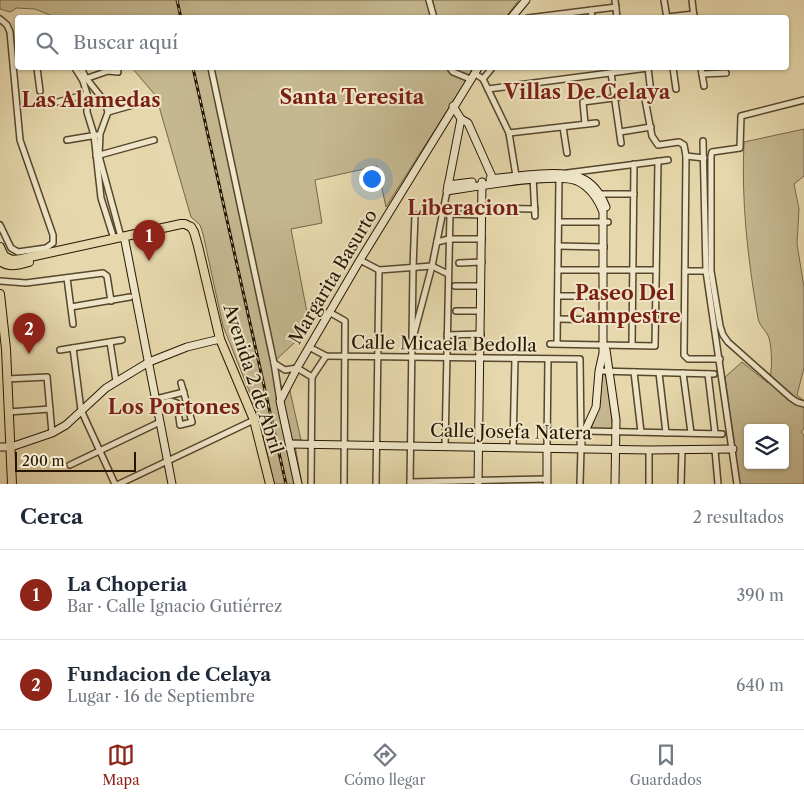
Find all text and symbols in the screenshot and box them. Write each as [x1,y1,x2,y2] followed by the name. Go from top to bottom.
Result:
[15,15,789,70] search box
[33,29,61,57] icon: search
[73,31,178,54] text: Buscar aquí
[503,80,671,104] district label: Villas De Celaya
[280,85,425,109] district label: Santa Teresita
[21,88,161,112] district label: Las Alamedas
[359,166,385,192] your location
[407,196,519,220] district label: Liberacion
[284,206,382,348] street label: Margarita Basurto
[133,220,165,261] pin: 1
[569,281,681,328] district label: Paseo Del Campestre
[218,300,288,457] street label: Avenida 2 de Abril
[13,313,45,354] pin: 2
[351,331,538,357] street label: Calle Micaela Bedolla
[108,395,240,419] district label: Los Portones
[430,420,593,444] street label: Calle Josefa Natera
[744,424,789,469] map controls
[744,424,789,469] button: layers
[15,449,136,472] scale bar
[22,452,65,470] text: 200 m
[20,504,83,529] text: Cerca
[693,507,784,527] text: 2 resultados
[67,573,187,596] text: La Choperia
[32,585,40,605] text: 1
[737,585,784,605] text: 390 m
[67,596,282,616] text: Bar · Calle Ignacio Gutiérrez
[67,663,271,686] text: Fundacion de Celaya
[31,675,41,695] text: 2
[736,675,784,695] text: 640 m
[67,686,255,706] text: Lugar · 16 de Septiembre
[102,741,140,789] tab: Mapa
[344,741,425,789] tab: Cómo llegar
[630,741,702,789] tab: Guardados

